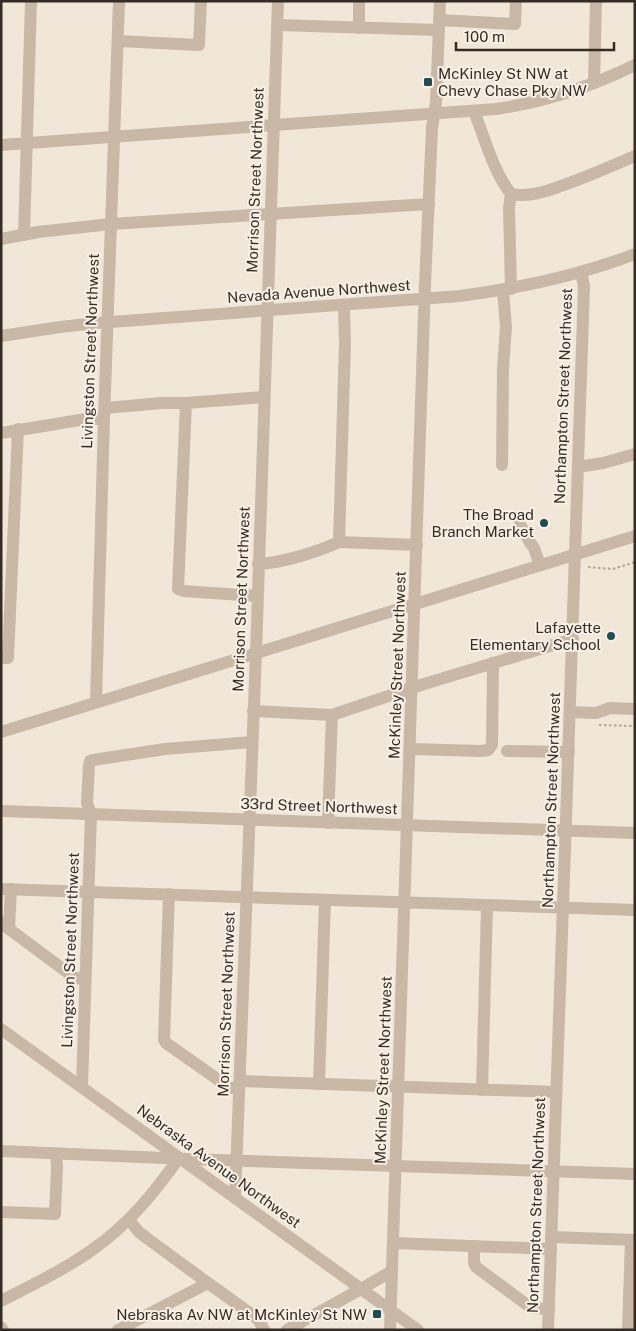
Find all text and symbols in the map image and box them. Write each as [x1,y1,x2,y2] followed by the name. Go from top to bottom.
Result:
[456,20,614,52] scale bar
[464,28,505,45] text: 100 m
[438,65,587,99] place label: McKinley St NW at Chevy Chase Pky NW
[422,76,434,88] marker: McKinley St NW at Chevy Chase Pky NW
[243,87,267,273] street label: Morrison Street Northwest
[78,253,102,449] street label: Livingston Street Northwest
[227,276,412,306] street label: Nevada Avenue Northwest
[551,287,575,504] street label: Northampton Street Northwest
[229,506,253,692] street label: Morrison Street Northwest
[432,506,534,540] place label: The Broad Branch Market
[538,517,550,529] marker: The Broad Branch Market
[385,570,409,759] street label: McKinley Street Northwest
[469,619,601,653] place label: Lafayette Elementary School
[605,630,617,642] marker: Lafayette Elementary School
[539,691,563,908] street label: Northampton Street Northwest
[240,795,398,817] street label: 33rd Street Northwest
[58,852,82,1048] street label: Livingston Street Northwest
[214,911,238,1097] street label: Morrison Street Northwest
[371,975,395,1164] street label: McKinley Street Northwest
[524,1096,548,1313] street label: Northampton Street Northwest
[134,1101,304,1231] street label: Nebraska Avenue Northwest
[116,1306,367,1323] place label: Nebraska Av NW at McKinley St NW
[371,1308,383,1320] marker: Nebraska Av NW at McKinley St NW

